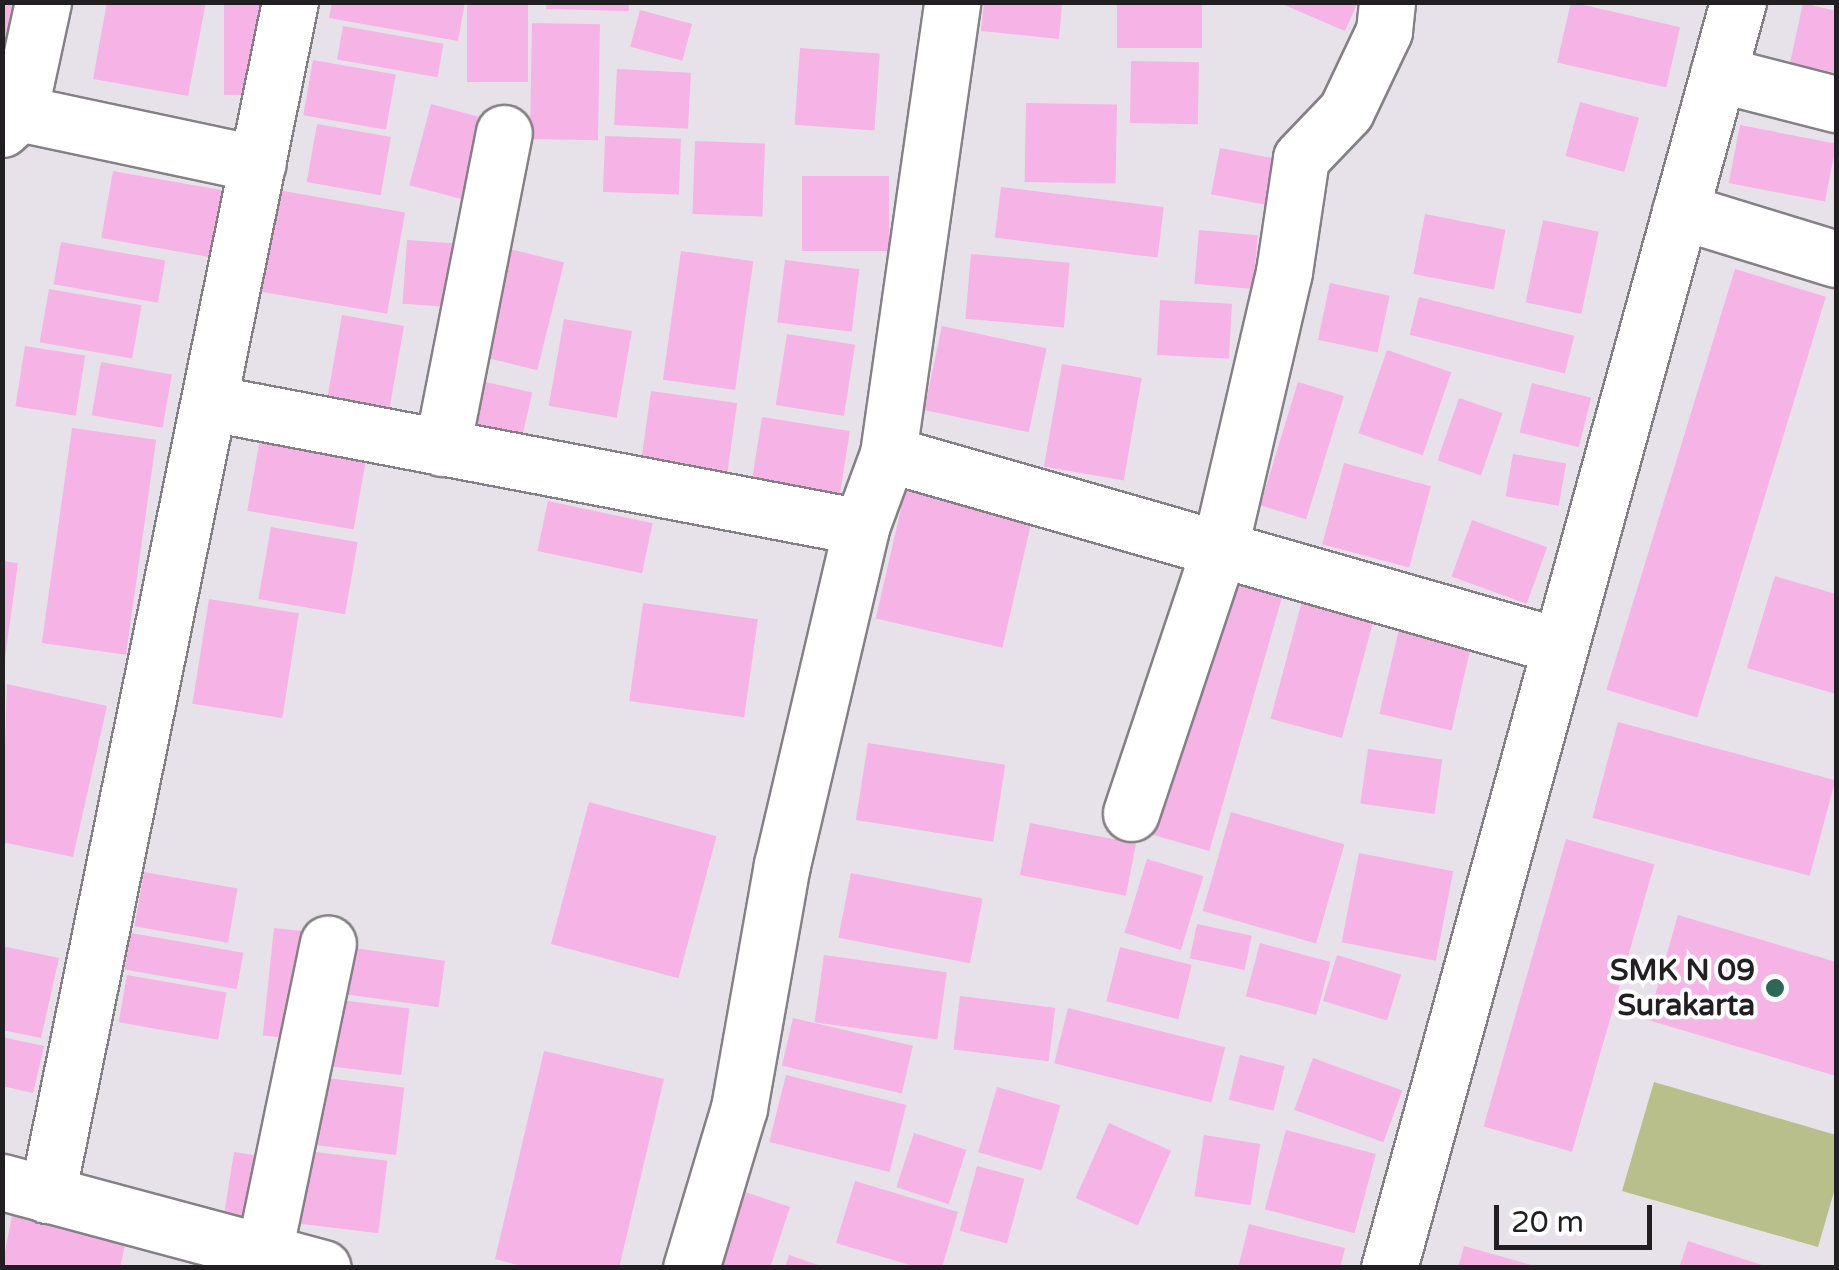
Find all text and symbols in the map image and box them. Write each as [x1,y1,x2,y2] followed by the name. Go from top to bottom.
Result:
[1610,953,1755,1024] place label: SMK N 09 Surakarta
[1764,977,1786,999] marker: SMK N 09 Surakarta
[1499,1185,1656,1247] scale bar
[1511,1204,1584,1241] text: 20 m

